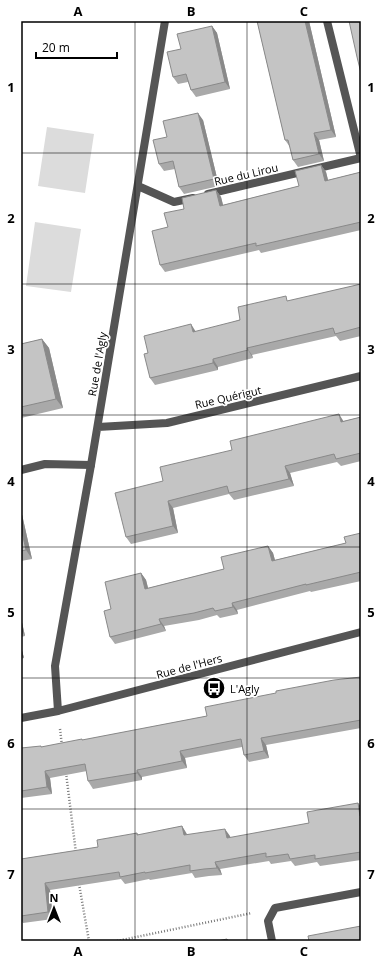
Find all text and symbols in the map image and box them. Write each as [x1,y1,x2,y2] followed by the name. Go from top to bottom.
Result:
[74,2,83,20] text: A
[187,2,196,20] text: B
[300,2,308,20] text: C
[36,34,117,60] scale bar
[42,39,70,56] text: 20 m
[7,78,15,96] text: 1
[367,78,375,96] text: 1
[213,159,279,189] street label: Rue du Lirou
[7,209,15,227] text: 2
[367,209,375,227] text: 2
[84,330,110,397] street label: Rue de l'Agly
[7,340,15,358] text: 3
[367,340,375,358] text: 3
[193,382,263,412] street label: Rue Quérigut
[7,472,15,490] text: 4
[367,472,375,490] text: 4
[7,603,15,621] text: 5
[367,603,375,621] text: 5
[154,650,224,682] street label: Rue de l'Hers
[201,675,227,701] bus stop icon: L'Agly
[230,681,260,696] place label: L'Agly
[7,734,15,752] text: 6
[367,734,375,752] text: 6
[7,865,15,883] text: 7
[367,865,375,883] text: 7
[34,888,74,928] north arrow
[50,890,58,905] text: N
[74,942,83,960] text: A
[187,942,196,960] text: B
[300,942,308,960] text: C

